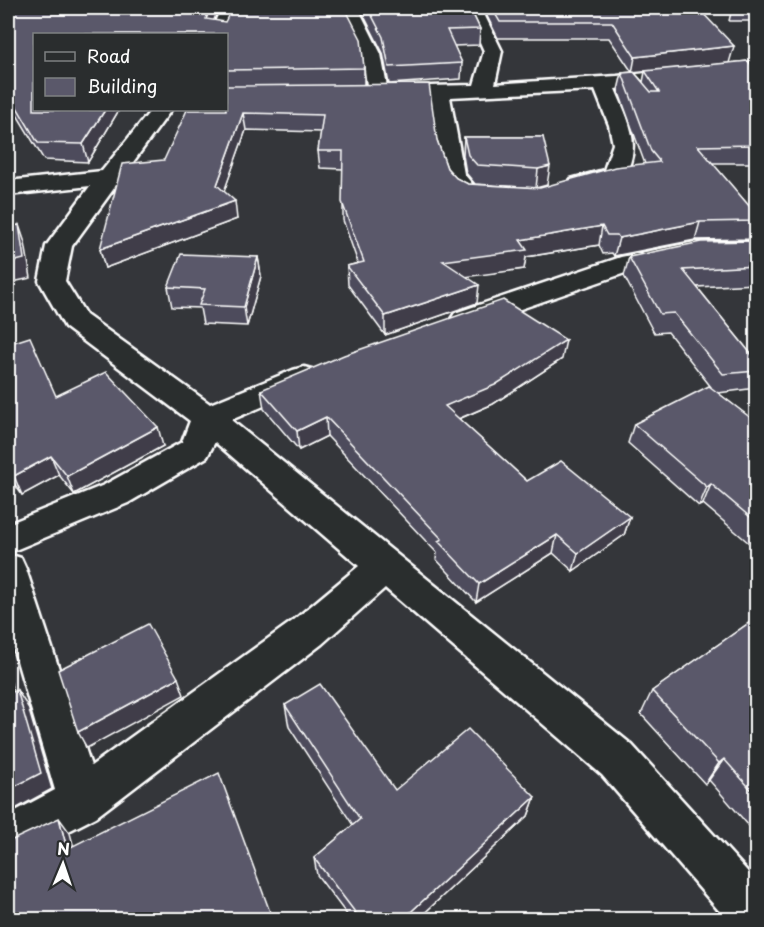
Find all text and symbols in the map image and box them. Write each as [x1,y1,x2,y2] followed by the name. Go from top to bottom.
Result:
[33,33,228,111] legend
[87,42,131,69] text: Road
[87,72,157,99] text: Building
[33,834,93,894] north arrow
[57,836,70,860] text: N

